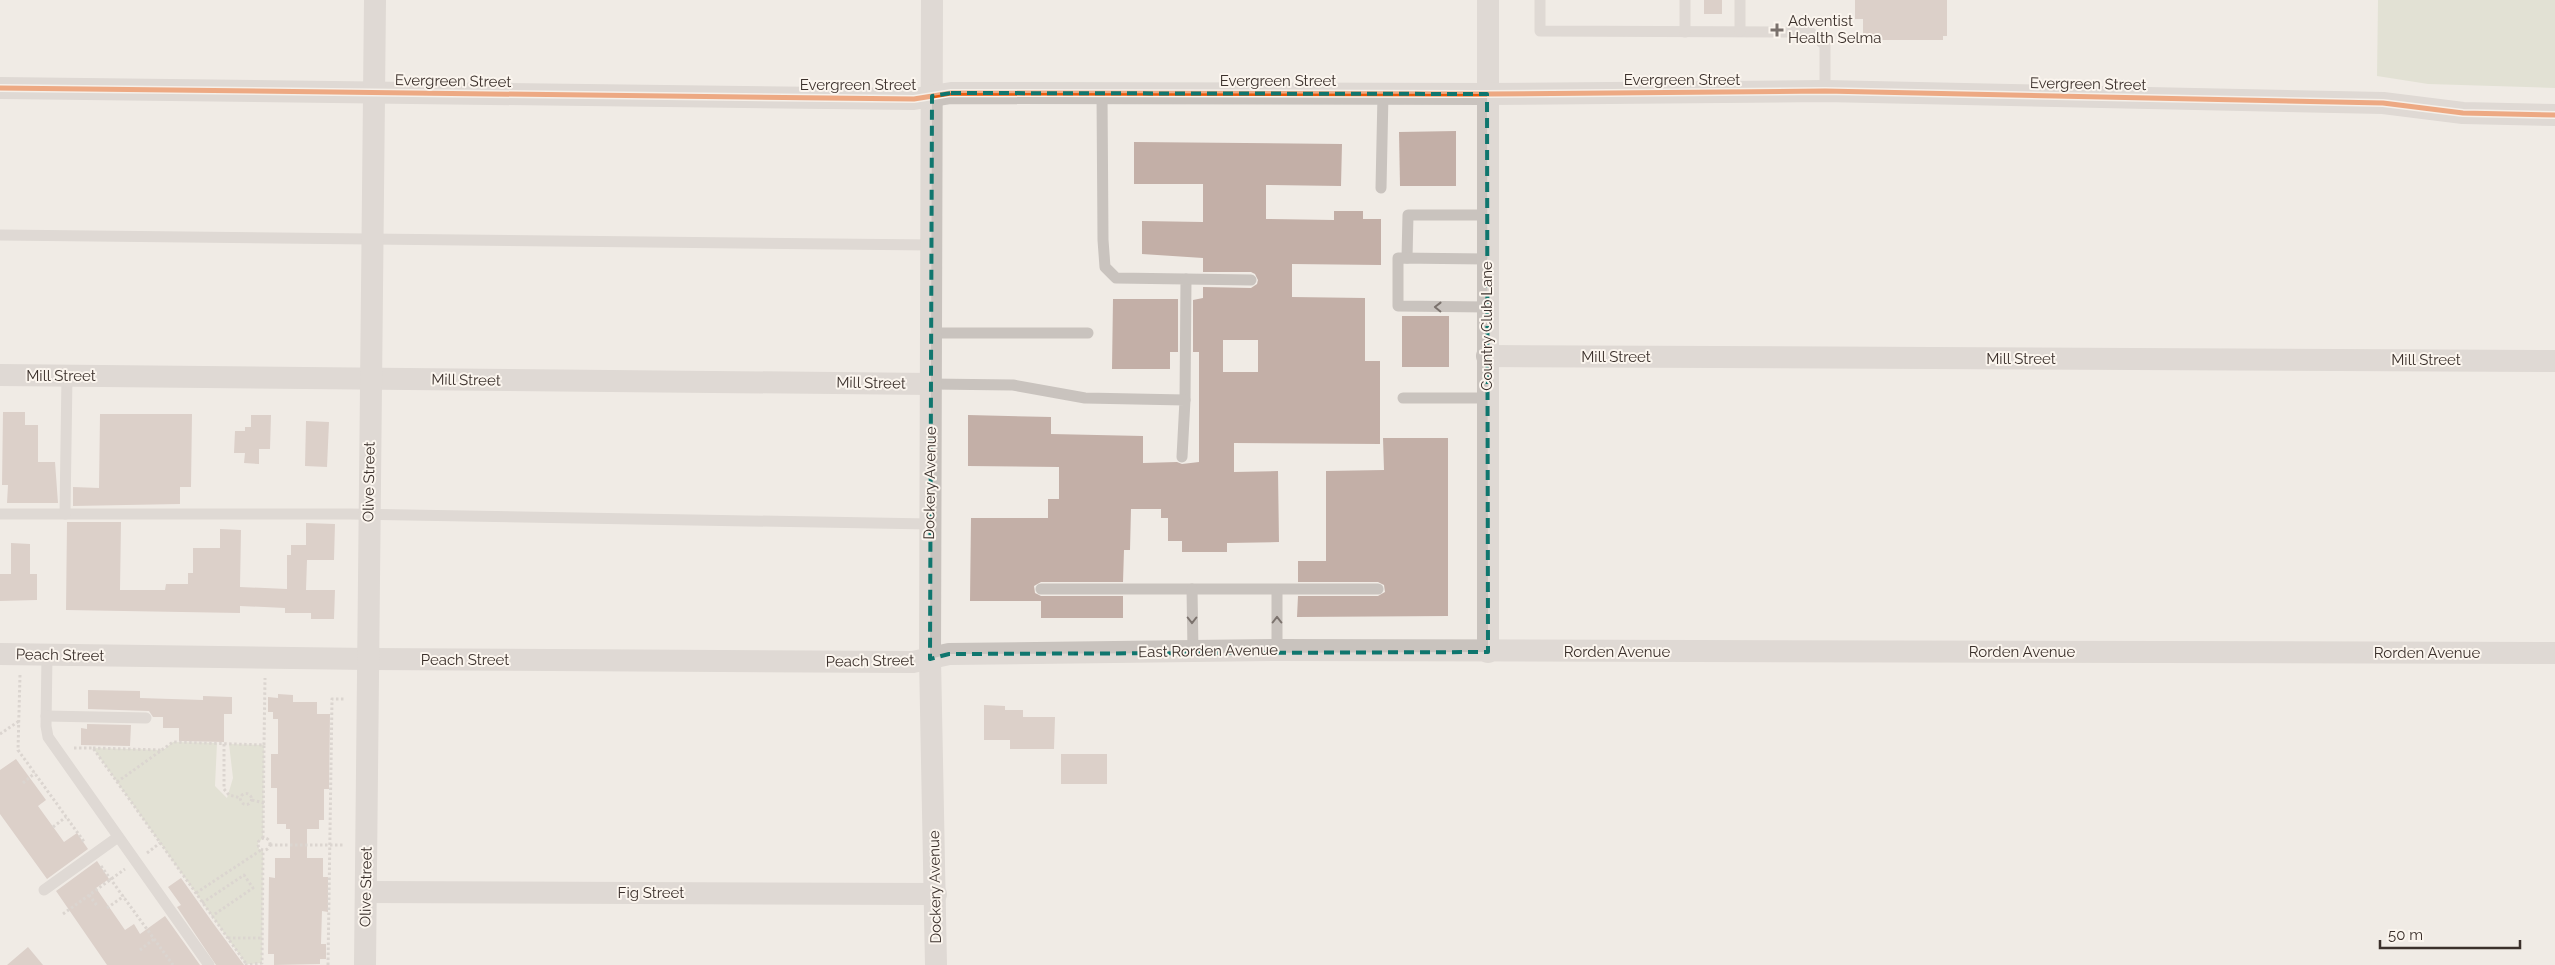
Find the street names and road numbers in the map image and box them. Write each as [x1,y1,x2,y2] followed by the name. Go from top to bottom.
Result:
[395,71,511,91] street label: Evergreen Street
[1624,71,1740,89] street label: Evergreen Street
[1220,72,1336,90] street label: Evergreen Street
[2030,74,2146,94] street label: Evergreen Street
[800,76,916,94] street label: Evergreen Street
[1478,261,1496,391] street label: Country Club Lane
[1581,348,1651,366] street label: Mill Street
[1986,350,2056,368] street label: Mill Street
[2391,351,2461,369] street label: Mill Street
[26,367,96,385] street label: Mill Street
[431,370,501,390] street label: Mill Street
[836,373,906,393] street label: Mill Street
[920,426,940,540] street label: Dockery Avenue
[359,442,379,522] street label: Olive Street
[1138,641,1278,661] street label: East Rorden Avenue
[1564,643,1670,661] street label: Rorden Avenue
[1969,643,2075,661] street label: Rorden Avenue
[2374,644,2480,662] street label: Rorden Avenue
[16,645,104,665] street label: Peach Street
[421,651,509,669] street label: Peach Street
[826,651,914,671] street label: Peach Street
[925,830,945,944] street label: Dockery Avenue
[356,847,376,927] street label: Olive Street
[618,884,684,902] street label: Fig Street

